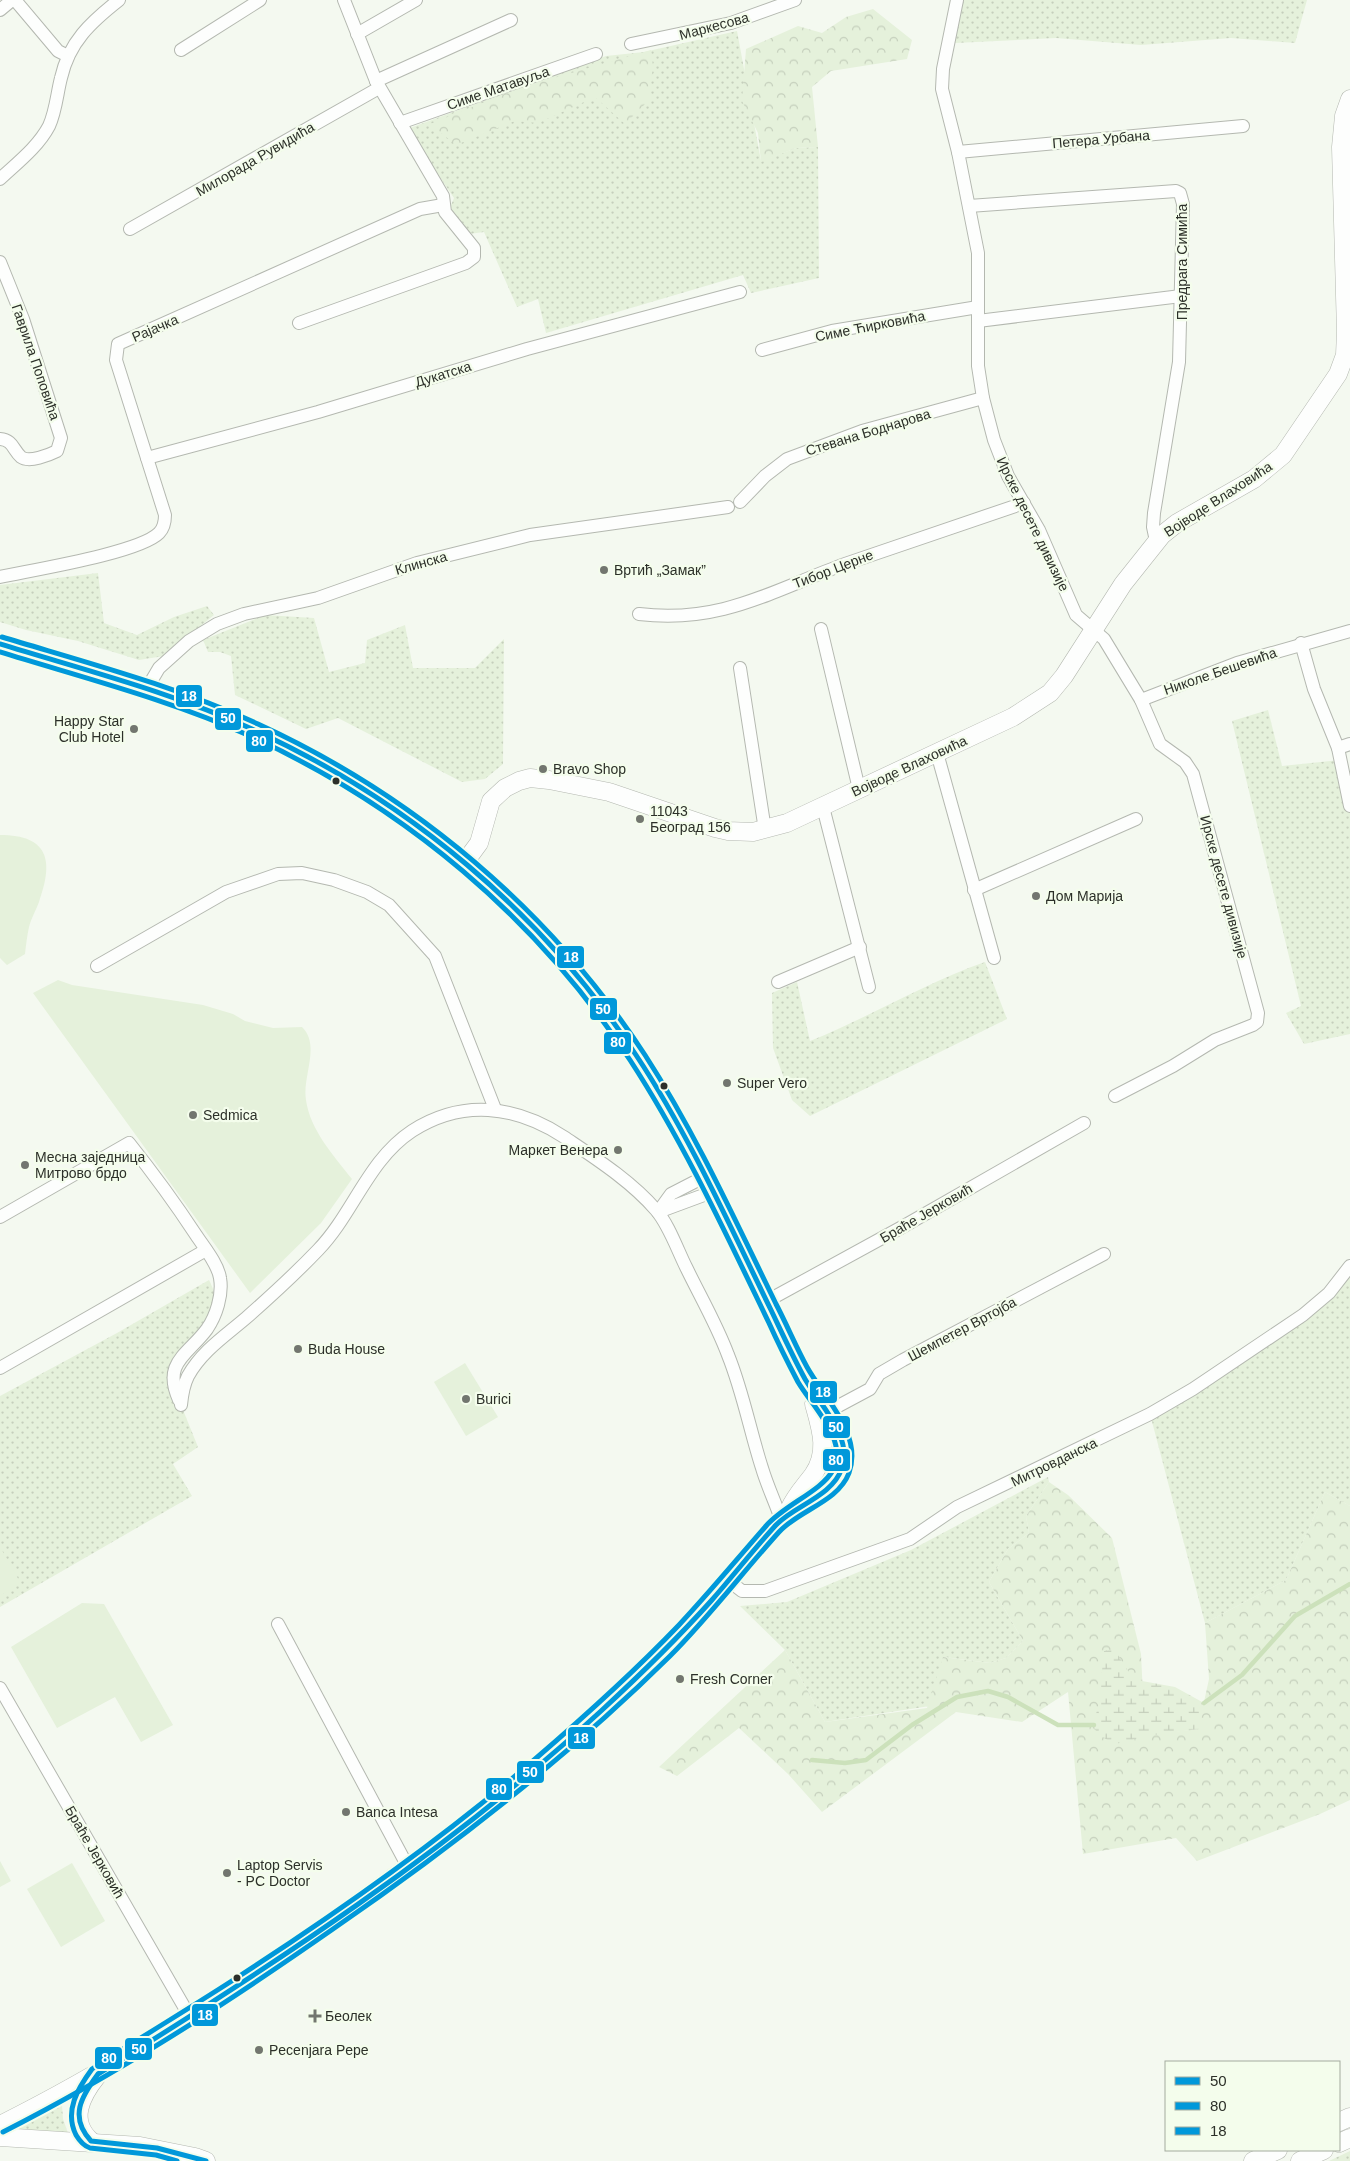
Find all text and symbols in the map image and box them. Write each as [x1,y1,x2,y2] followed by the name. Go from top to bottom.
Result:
[677,9,751,43] street label: Маркесова
[445,63,551,113] street label: Симе Матавуља
[193,118,317,199] street label: Милорада Рувидића
[1052,127,1151,151] street label: Петера Урбана
[1174,204,1190,320] street label: Предрага Симића
[9,302,63,422] street label: Гаврила Поповића
[814,307,927,345] street label: Симе Ћирковића
[129,311,181,345] street label: Рајачка
[413,358,473,390] street label: Дукатска
[804,405,933,459] street label: Стевана Боднарова
[994,454,1073,594] street label: Ирске десете дивизије
[1161,458,1275,540] street label: Војводе Влаховића
[791,546,876,592] street label: Тибор Церне
[393,548,449,578] street label: Клинска
[614,562,706,578] place label: Вртић „Замак”
[598,564,610,576] marker: Вртић „Замак”
[1161,644,1279,698] street label: Николе Бешевића
[175,684,203,708] line badge: 18
[181,688,197,704] text: 18
[214,707,242,731] line badge: 50
[220,710,236,726] text: 50
[54,713,124,745] place label: Happy Star Club Hotel
[128,723,140,735] marker: Happy Star Club Hotel
[245,729,274,753] line badge: 80
[849,732,969,800] street label: Војводе Влаховића
[251,733,267,749] text: 80
[553,761,626,777] place label: Bravo Shop
[537,763,549,775] marker: Bravo Shop
[331,776,341,786] unlabelled marker
[650,803,731,835] place label: 11043 Београд 156
[634,813,646,825] marker: 11043 Београд 156
[1197,814,1251,960] street label: Ирске десете дивизије
[1046,888,1123,904] place label: Дом Марија
[1030,890,1042,902] marker: Дом Марија
[556,945,585,969] line badge: 18
[563,949,579,965] text: 18
[589,997,618,1021] line badge: 50
[595,1001,611,1017] text: 50
[603,1031,632,1055] line badge: 80
[610,1034,626,1050] text: 80
[737,1075,807,1091] place label: Super Vero
[721,1077,733,1089] marker: Super Vero
[659,1081,669,1091] unlabelled marker
[203,1107,258,1123] place label: Sedmica
[187,1109,199,1121] marker: Sedmica
[508,1142,608,1158] place label: Маркет Венера
[612,1144,624,1156] marker: Маркет Венера
[35,1149,146,1181] place label: Месна заједница Митрово брдо
[19,1159,31,1171] marker: Месна заједница Митрово брдо
[877,1180,975,1246] street label: Браће Јерковић
[905,1294,1019,1364] street label: Шемпетер Вртојба
[308,1341,385,1357] place label: Buda House
[292,1343,304,1355] marker: Buda House
[809,1380,838,1404] line badge: 18
[815,1384,831,1400] text: 18
[476,1391,511,1407] place label: Burici
[460,1393,472,1405] marker: Burici
[822,1415,851,1439] line badge: 50
[828,1419,844,1435] text: 50
[1008,1434,1100,1490] street label: Митровданска
[822,1448,851,1472] line badge: 80
[828,1452,844,1468] text: 80
[690,1671,773,1687] place label: Fresh Corner
[674,1673,686,1685] marker: Fresh Corner
[567,1726,596,1750] line badge: 18
[573,1730,589,1746] text: 18
[516,1760,545,1784] line badge: 50
[522,1764,538,1780] text: 50
[485,1777,513,1801] line badge: 80
[491,1781,507,1797] text: 80
[62,1803,128,1901] street label: Браће Јерковић
[356,1804,438,1820] place label: Banca Intesa
[340,1806,352,1818] marker: Banca Intesa
[237,1857,323,1889] place label: Laptop Servis - PC Doctor
[221,1867,233,1879] marker: Laptop Servis - PC Doctor
[232,1973,242,1983] unlabelled marker
[191,2003,219,2027] line badge: 18
[197,2007,213,2023] text: 18
[325,2008,372,2024] place label: Беолек
[309,2010,321,2022] marker: Беолек
[124,2037,153,2061] line badge: 50
[131,2041,147,2057] text: 50
[269,2042,369,2058] place label: Pecenjara Pepe
[253,2044,265,2056] marker: Pecenjara Pepe
[94,2046,123,2070] line badge: 80
[101,2050,117,2066] text: 80
[1165,2061,1340,2151] legend
[1210,2072,1227,2089] text: 50
[1210,2097,1227,2114] text: 80
[1210,2122,1227,2139] text: 18

